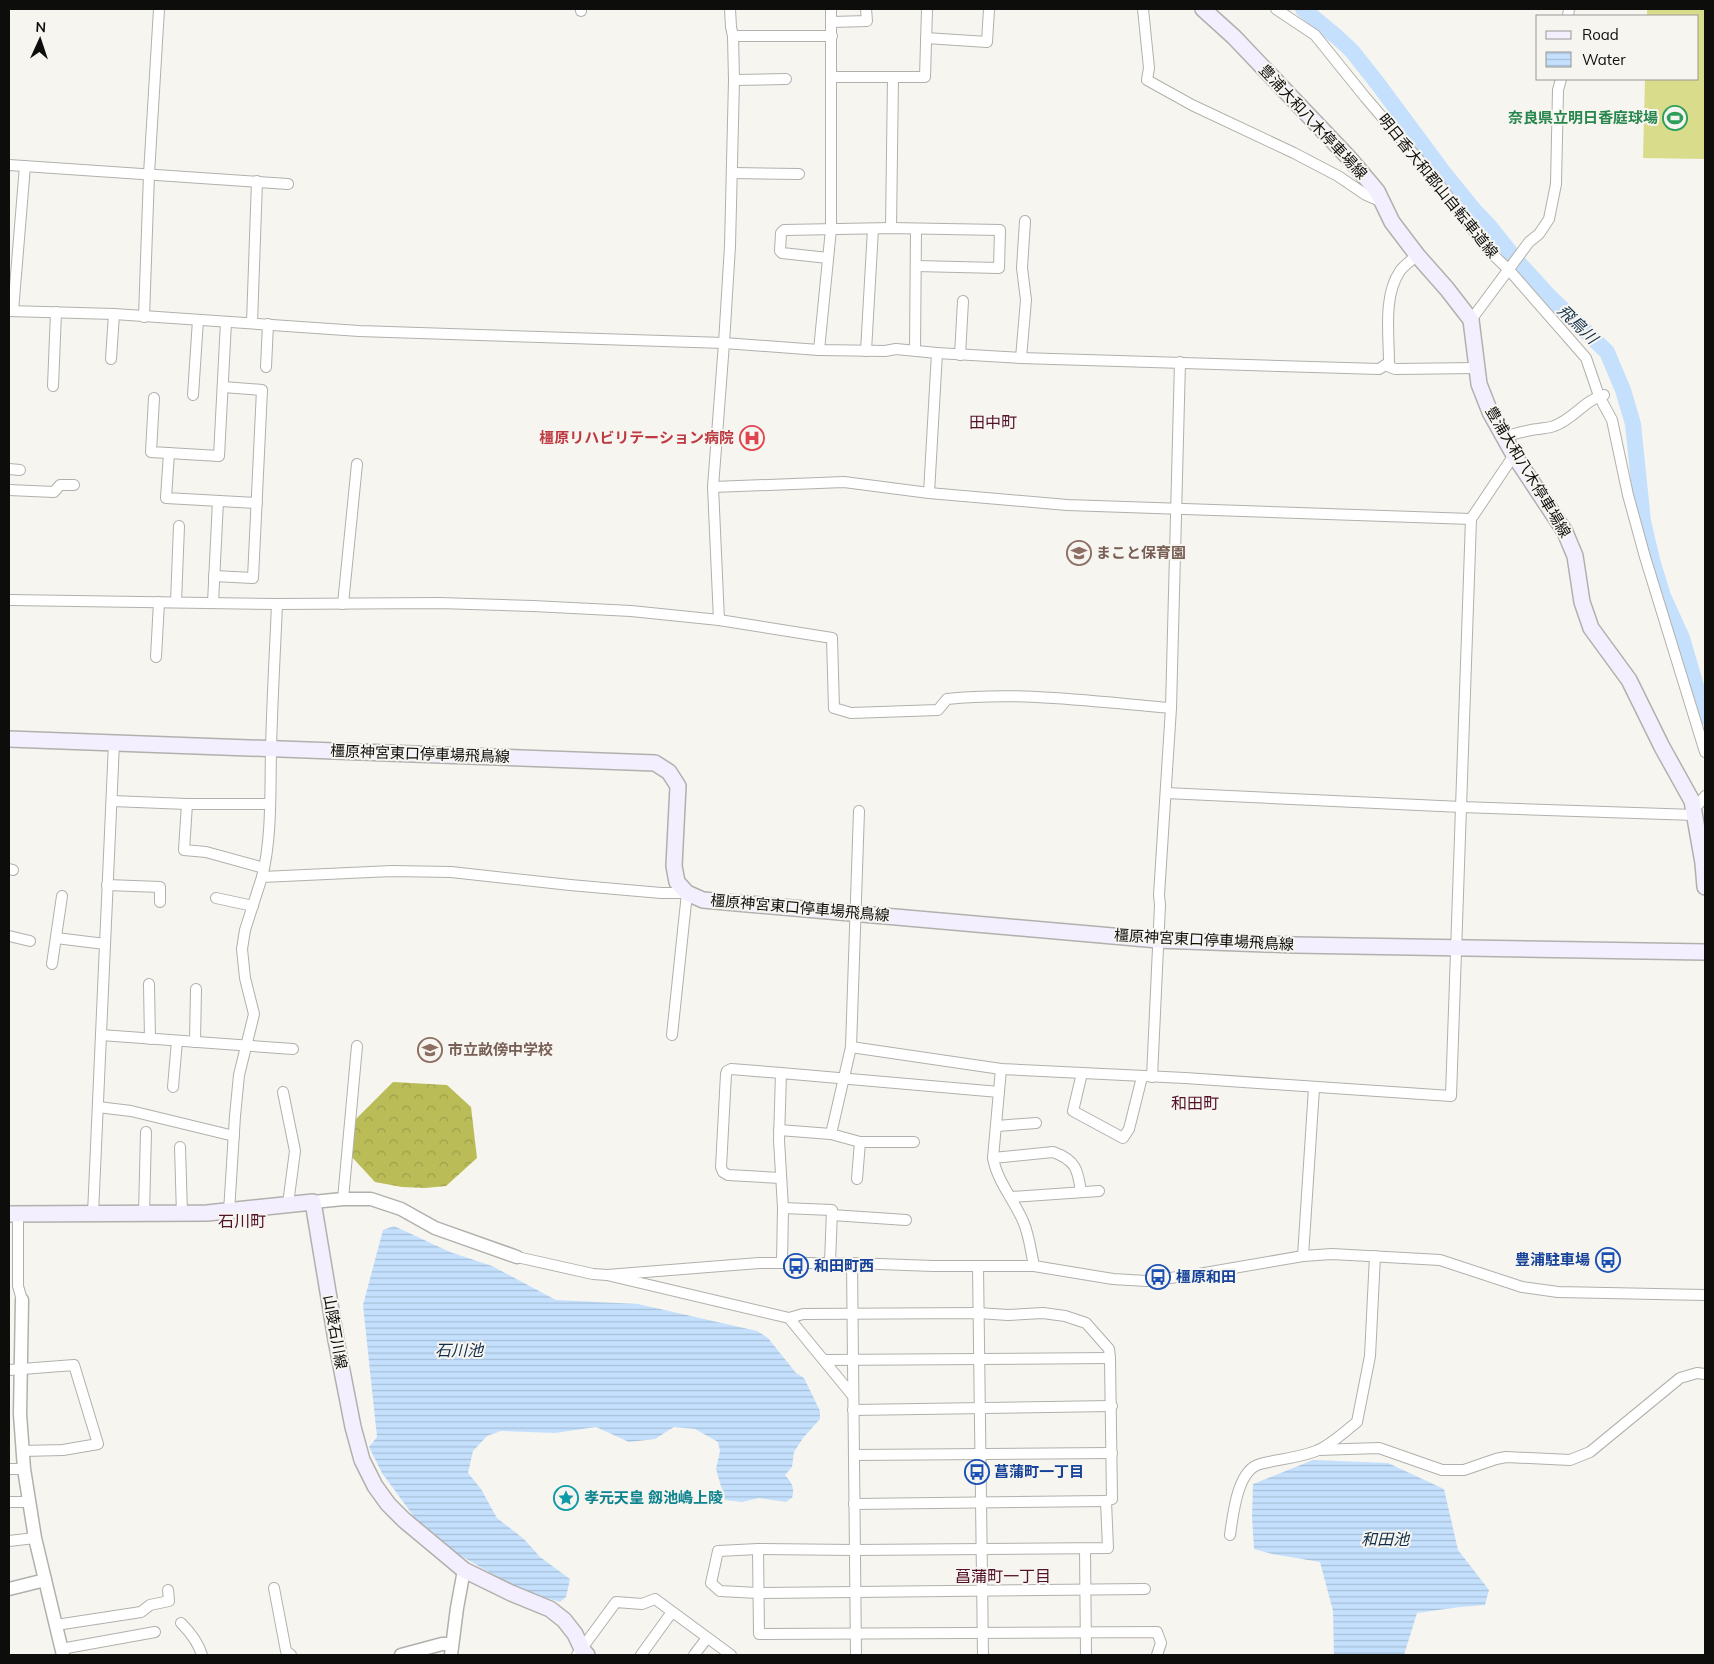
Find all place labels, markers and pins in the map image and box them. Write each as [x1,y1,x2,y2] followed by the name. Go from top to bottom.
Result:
[1662,105,1688,131] sports icon: 奈良県立明日香庭球場
[1508,108,1658,127] place label: 奈良県立明日香庭球場
[739,425,765,451] hospital icon: 橿原リハビリテーション病院
[539,428,734,447] place label: 橿原リハビリテーション病院
[1066,540,1092,566] school or university icon: まこと保育園
[1096,543,1186,562] place label: まこと保育園
[417,1037,443,1063] school or university icon: 市立畝傍中学校
[448,1040,553,1059] place label: 市立畝傍中学校
[1595,1247,1621,1273] bus stop icon: 豊浦駐車場
[1515,1250,1590,1269] place label: 豊浦駐車場
[783,1253,809,1279] bus stop icon: 和田町西
[814,1256,874,1275] place label: 和田町西
[1145,1264,1171,1290] bus stop icon: 橿原和田
[1176,1267,1236,1286] place label: 橿原和田
[964,1459,990,1485] bus stop icon: 菖蒲町一丁目
[994,1462,1084,1481] place label: 菖蒲町一丁目
[553,1485,579,1511] place icon: 孝元天皇 劔池嶋上陵
[584,1488,723,1507] place label: 孝元天皇 劔池嶋上陵

